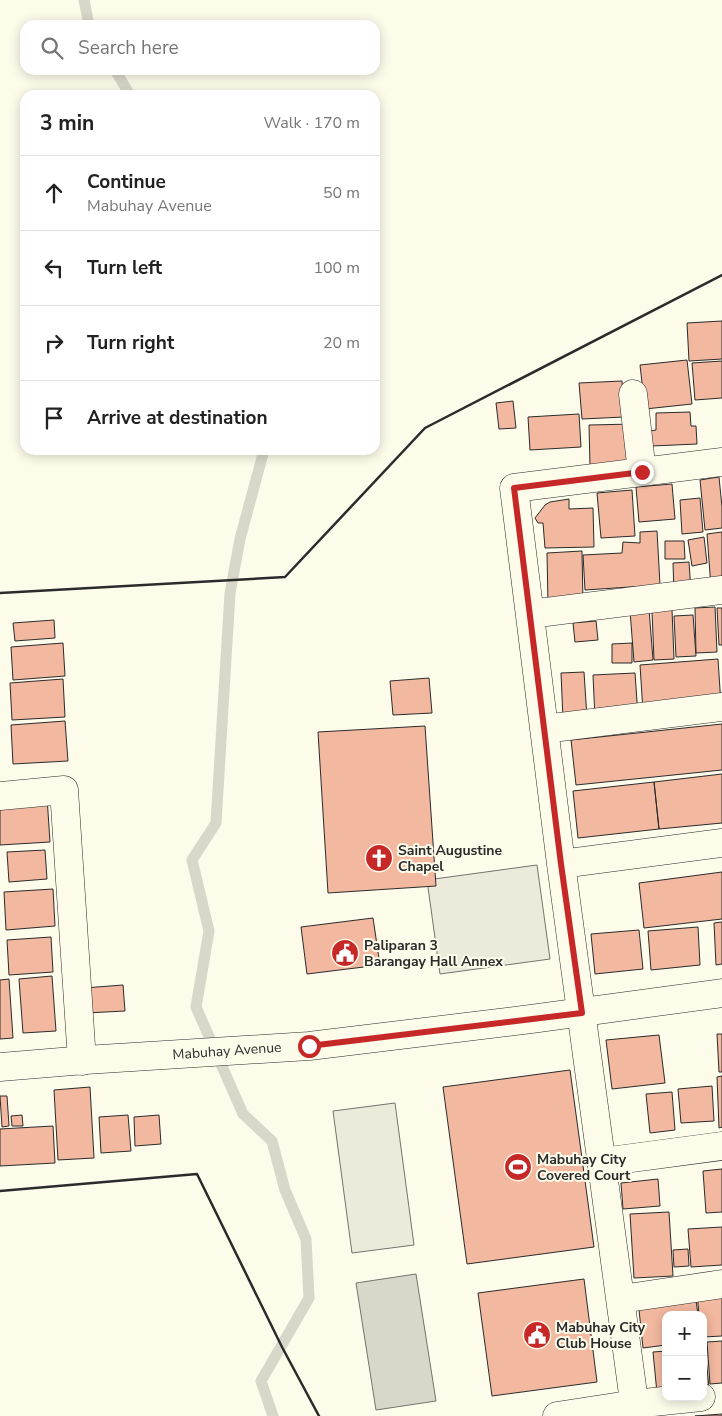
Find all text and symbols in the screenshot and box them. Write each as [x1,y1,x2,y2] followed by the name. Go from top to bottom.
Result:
[20,20,380,75] search box
[38,34,66,62] icon: search
[78,35,179,61] text: Search here
[40,109,94,137] text: 3 min
[264,112,360,134] text: Walk · 170 m
[87,169,166,195] text: Continue
[40,179,68,207] icon: ahead
[323,182,360,204] text: 50 m
[87,195,212,217] text: Mabuhay Avenue
[40,254,68,282] icon: left
[87,255,162,281] text: Turn left
[313,257,360,279] text: 100 m
[40,329,68,357] icon: right
[87,330,174,356] text: Turn right
[323,332,360,354] text: 20 m
[40,404,68,432] icon: arrive
[87,405,268,431] text: Arrive at destination
[631,461,654,484] route end
[398,841,502,876] place label: Saint Augustine Chapel
[364,843,394,873] church icon: Saint Augustine Chapel
[364,936,503,971] place label: Paliparan 3 Barangay Hall Annex
[330,938,360,968] public building icon: Paliparan 3 Barangay Hall Annex
[298,1035,321,1058] route start
[172,1038,282,1064] street label: Mabuhay Avenue
[537,1150,631,1185] place label: Mabuhay City Covered Court
[503,1152,533,1182] sports icon: Mabuhay City Covered Court
[662,1311,707,1401] map controls
[662,1311,707,1356] button: +
[556,1318,646,1353] place label: Mabuhay City Club House
[522,1320,552,1350] public building icon: Mabuhay City Club House
[662,1356,707,1401] button: −

